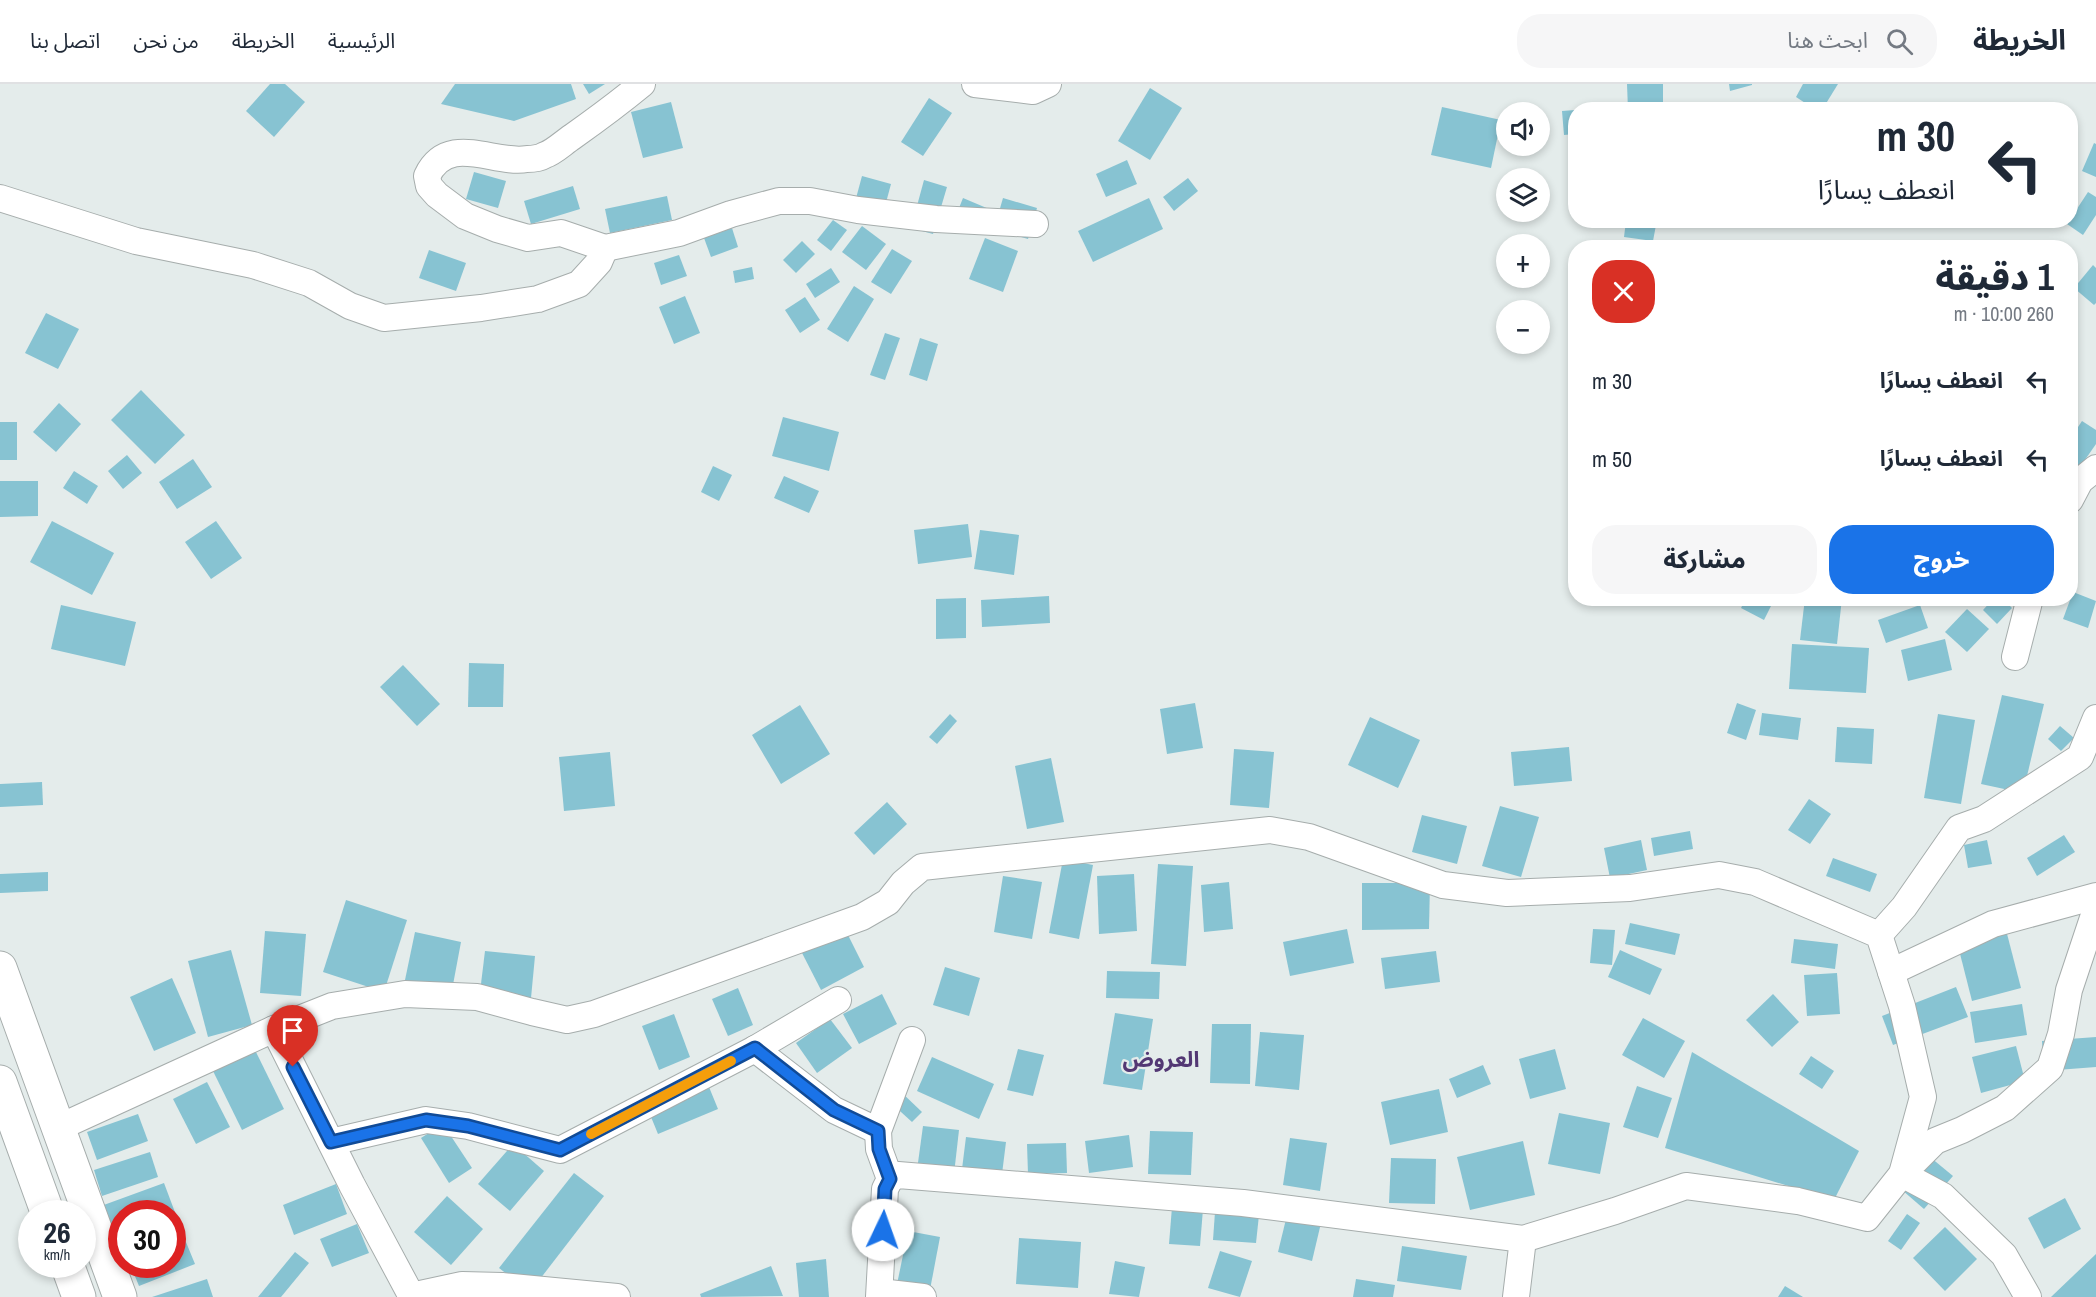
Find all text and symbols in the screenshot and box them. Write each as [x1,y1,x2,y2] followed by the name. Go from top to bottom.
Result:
[1517,14,1937,68] search box
[1973,21,2066,59] text: الخريطة
[1787,25,1868,55] text: ابحث هنا
[1883,25,1916,58] icon: search
[30,26,100,55] text: اتصل بنا
[133,26,199,55] text: من نحن
[232,26,295,55] text: الخريطة
[328,26,395,55] text: الرئيسية
[1496,102,1550,354] map controls
[1496,102,1550,156] button: sound
[1876,108,1955,164] text: 30 m
[1976,126,2054,204] icon: left
[1496,168,1550,222] button: layers
[1818,171,1955,207] text: انعطف يسارًا
[1496,234,1550,288] button: +
[1935,253,2054,301] text: 1 دقيقة
[1592,260,1655,323] button: close
[1496,300,1550,354] button: −
[1954,300,2054,327] text: 260 m · 10:00
[1880,365,2003,395] text: انعطف يسارًا
[2021,365,2054,398] icon: left
[1592,366,1632,396] text: 30 m
[1880,443,2003,473] text: انعطف يسارًا
[2021,443,2054,476] icon: left
[1592,444,1632,474] text: 50 m
[1592,525,1817,594] button: مشاركة
[1829,525,2054,594] button: خروج
[267,1005,318,1067] pin
[276,1014,309,1047] icon: arrive
[1123,1044,1199,1074] district label: العروض
[851,1198,915,1262] position arrow
[108,1200,186,1278] speed limit sign: 30
[43,1212,71,1252] text: 26
[44,1244,70,1265] text: km/h

